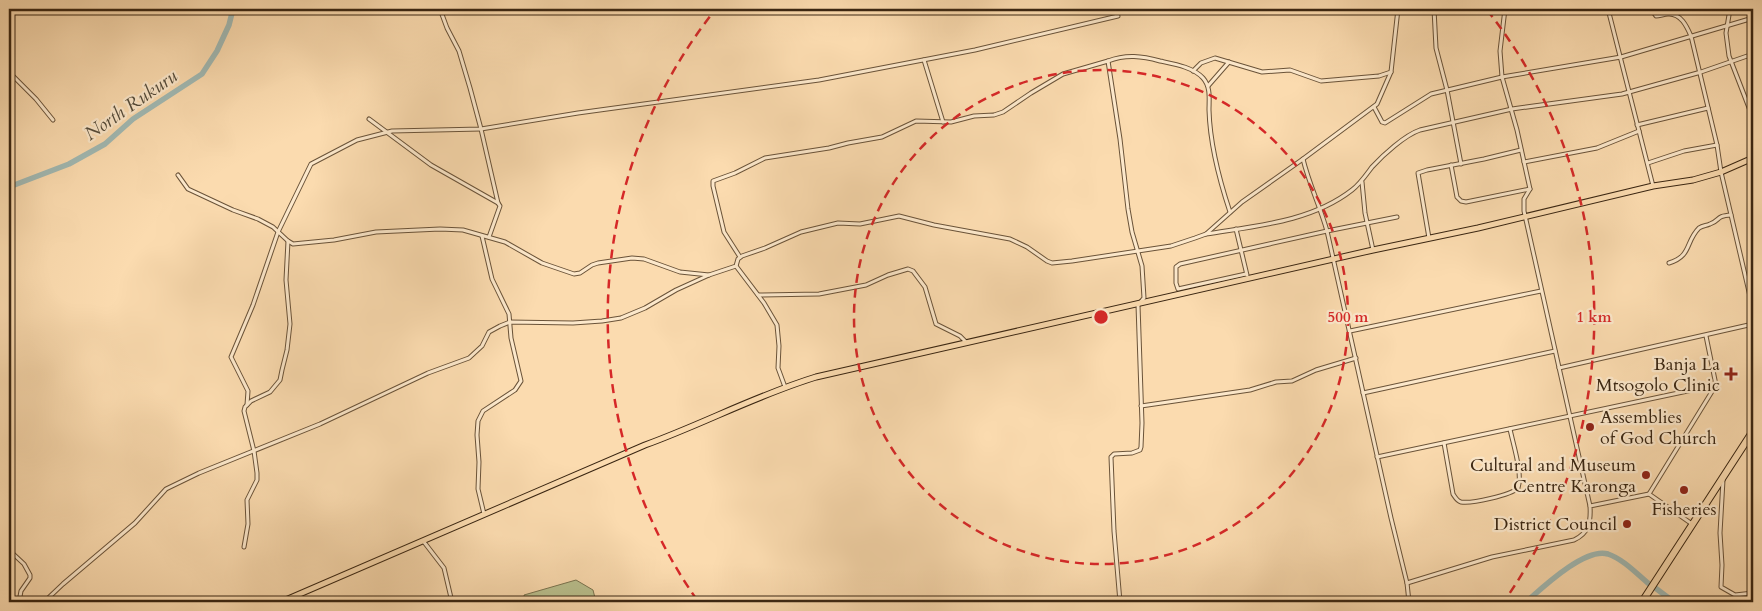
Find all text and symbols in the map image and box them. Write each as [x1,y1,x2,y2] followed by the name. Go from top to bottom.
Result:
[79,63,183,147] water label: North Rukuru
[1328,307,1369,327] text: 500 m
[1577,307,1612,327] text: 1 km
[1092,308,1110,326] centre of rings
[1596,352,1720,398] place label: Banja La Mtsogolo Clinic
[1724,367,1738,381] marker: Banja La Mtsogolo Clinic
[1600,405,1717,451] place label: Assemblies of God Church
[1584,421,1596,433] marker: Assemblies of God Church
[1470,453,1637,499] place label: Cultural and Museum Centre Karonga
[1640,469,1652,481] marker: Cultural and Museum Centre Karonga
[1678,484,1690,496] marker: Fisheries
[1651,497,1717,522] place label: Fisheries
[1494,512,1617,537] place label: District Council
[1621,518,1633,530] marker: District Council

